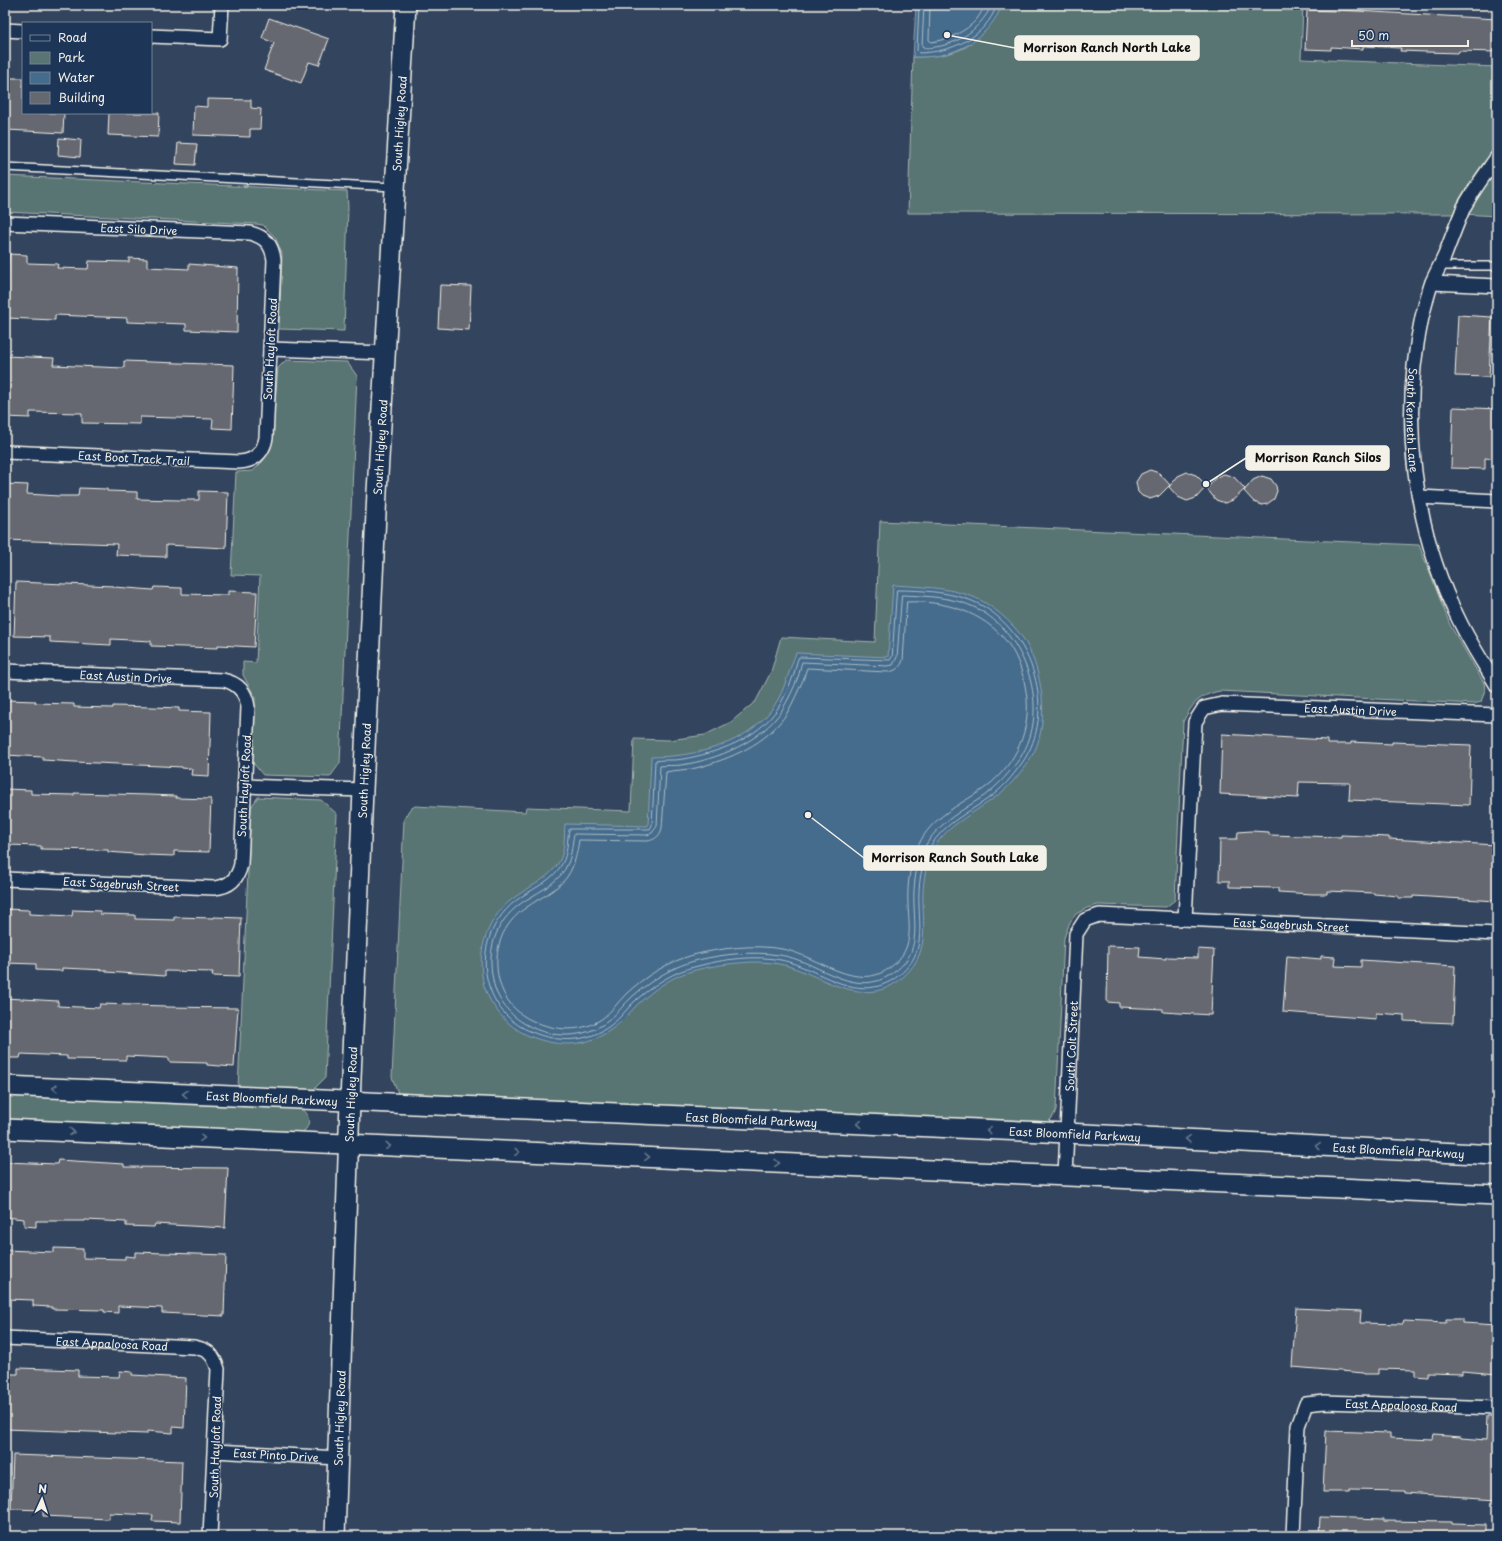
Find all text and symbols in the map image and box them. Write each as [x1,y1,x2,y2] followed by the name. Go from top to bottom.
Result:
[22,22,152,114] legend
[1352,22,1468,48] scale bar
[1358,26,1389,44] text: 50 m
[58,28,87,46] text: Road
[1015,36,1199,60] callout: Morrison Ranch North Lake
[1023,38,1191,56] text: Morrison Ranch North Lake
[58,48,85,66] text: Park
[58,68,95,86] text: Water
[388,75,410,172] street label: South Higley Road
[58,88,105,106] text: Building
[100,218,178,239] street label: East Silo Drive
[259,297,281,401] street label: South Hayloft Road
[1403,367,1424,474] street label: South Kenneth Lane
[368,399,391,495] street label: South Higley Road
[1246,446,1389,470] callout: Morrison Ranch Silos
[78,447,190,469] street label: East Boot Track Trail
[1255,448,1382,466] text: Morrison Ranch Silos
[79,666,173,686] street label: East Austin Drive
[1304,699,1397,719] street label: East Austin Drive
[353,722,375,819] street label: South Higley Road
[233,734,255,838] street label: South Hayloft Road
[864,846,1046,870] callout: Morrison Ranch South Lake
[871,848,1039,866] text: Morrison Ranch South Lake
[63,872,180,896] street label: East Sagebrush Street
[1233,913,1350,935] street label: East Sagebrush Street
[1060,1000,1081,1092] street label: South Colt Street
[340,1046,361,1142] street label: South Higley Road
[52,1084,58,1093] one-way arrow
[205,1086,338,1109] street label: East Bloomfield Parkway
[182,1090,188,1099] one-way arrow
[685,1108,818,1130] street label: East Bloomfield Parkway
[856,1120,862,1128] one-way arrow
[1009,1122,1141,1145] street label: East Bloomfield Parkway
[986,1125,992,1134] one-way arrow
[69,1128,75,1136] one-way arrow
[199,1133,205,1142] one-way arrow
[1185,1135,1191,1144] one-way arrow
[1332,1138,1465,1162] street label: East Bloomfield Parkway
[385,1141,391,1150] one-way arrow
[1315,1142,1321,1150] one-way arrow
[514,1147,520,1156] one-way arrow
[644,1153,650,1162] one-way arrow
[774,1159,780,1167] one-way arrow
[55,1332,168,1354] street label: East Appaloosa Road
[329,1370,349,1466] street label: South Higley Road
[1345,1394,1458,1415] street label: East Appaloosa Road
[205,1396,225,1498] street label: South Hayloft Road
[233,1444,319,1465] street label: East Pinto Drive
[22,1479,62,1519] north arrow
[38,1480,48,1497] text: N

